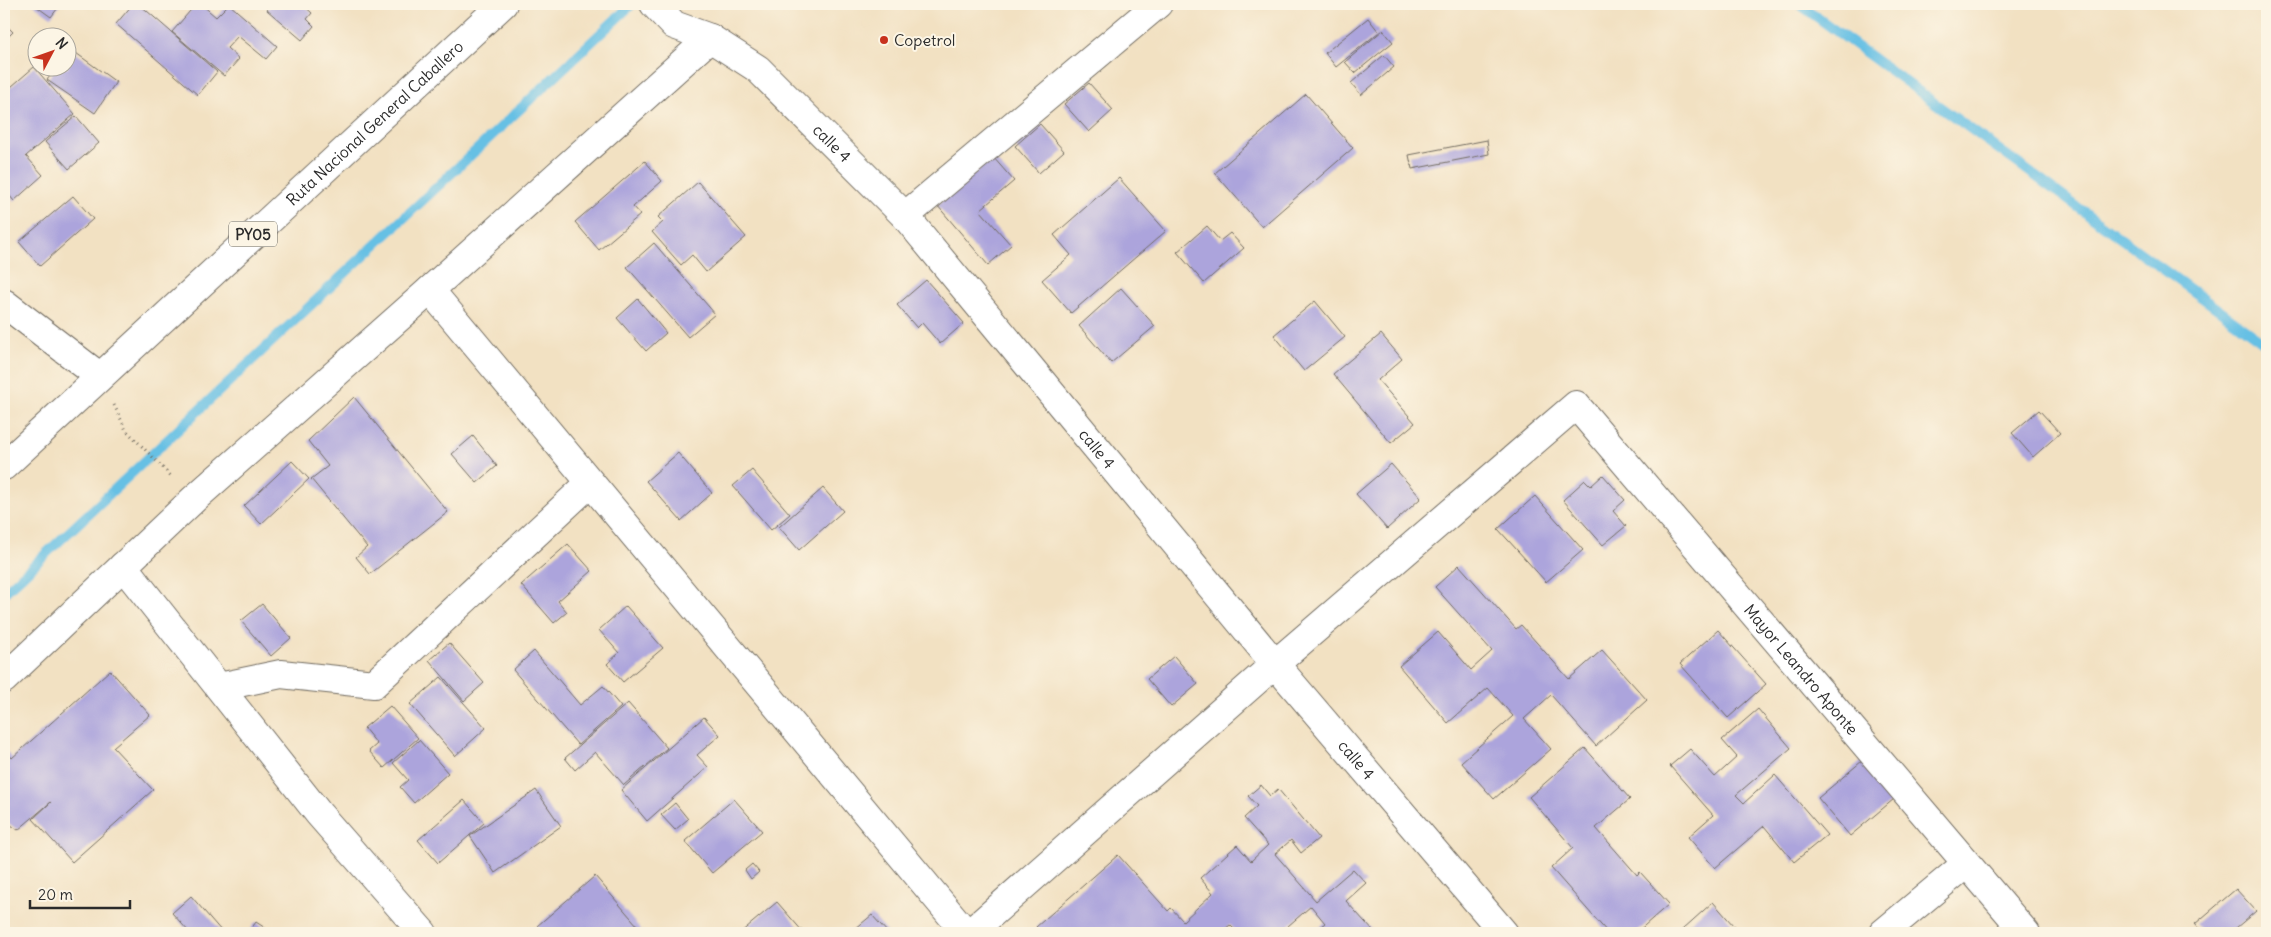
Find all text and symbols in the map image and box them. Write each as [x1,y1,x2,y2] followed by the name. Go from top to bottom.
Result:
[28,28,78,78] north arrow
[894,30,955,50] place label: Copetrol
[52,34,72,53] text: N
[878,34,890,46] marker: Copetrol
[282,36,467,210] street label: Ruta Nacional General Caballero
[809,120,855,166] street label: calle 4
[229,222,277,246] road number: PY05
[1075,424,1119,473] street label: calle 4
[1740,600,1863,739] street label: Mayor Leandro Aponte
[1334,736,1379,784] street label: calle 4
[30,877,130,909] scale bar
[38,885,73,904] text: 20 m

